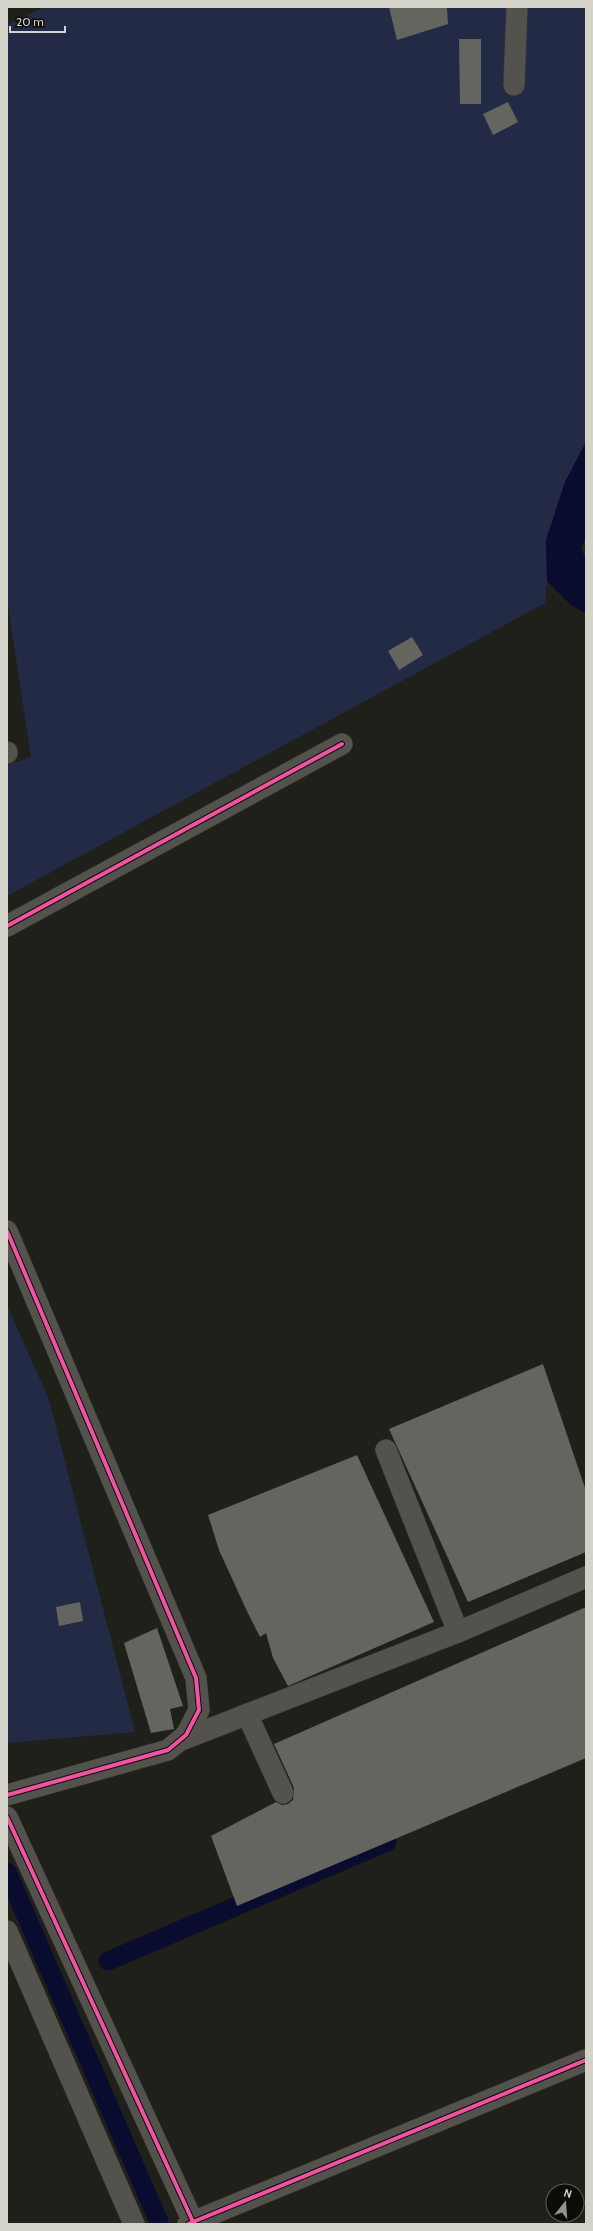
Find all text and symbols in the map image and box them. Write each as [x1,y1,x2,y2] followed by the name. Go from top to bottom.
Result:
[10,8,65,34] scale bar
[16,14,44,29] text: 20 m
[545,2183,585,2223] north arrow
[562,2186,574,2201] text: N

